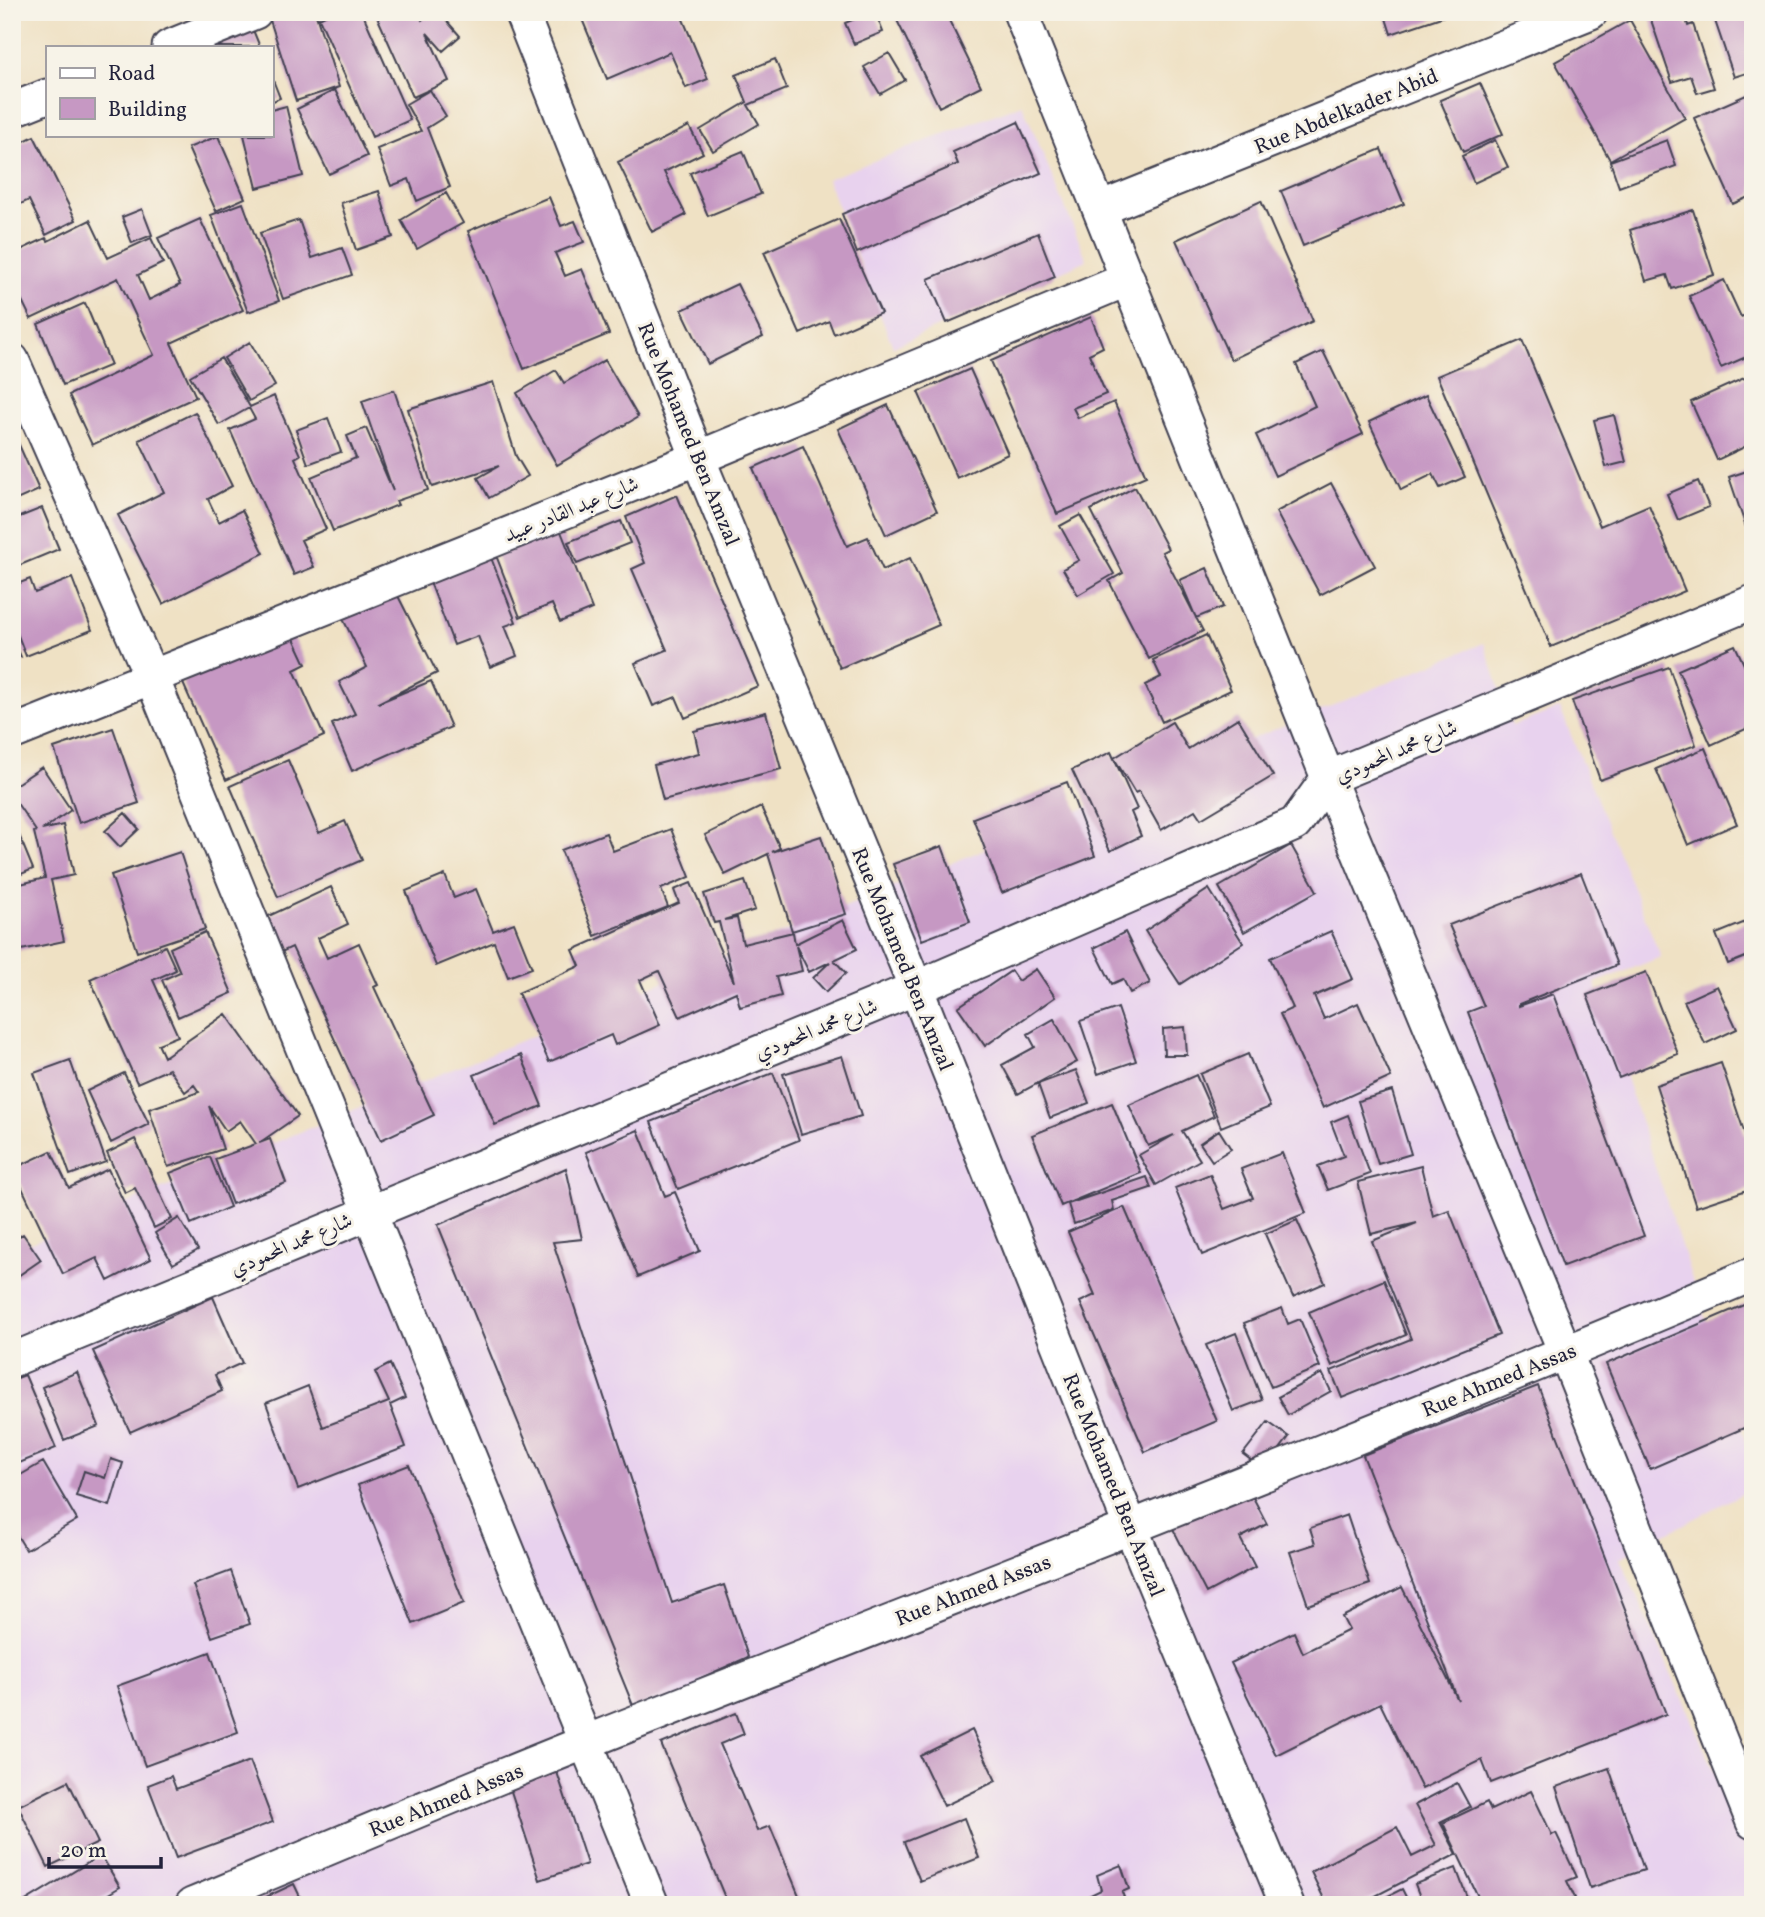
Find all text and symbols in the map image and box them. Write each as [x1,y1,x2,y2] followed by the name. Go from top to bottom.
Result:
[46,46,273,136] legend
[108,60,155,89] text: Road
[1250,62,1443,163] street label: Rue Abdelkader Abid
[108,96,187,125] text: Building
[630,319,746,551] street label: Rue Mohamed Ben Amzal
[500,470,644,552] street label: شارع عبد القادر عبيد
[1331,714,1463,793] street label: شارع محمد المحمودي
[844,844,960,1076] street label: Rue Mohamed Ben Amzal
[751,993,883,1070] street label: شارع محمد المحمودي
[226,1207,358,1286] street label: شارع محمد المحمودي
[1418,1337,1581,1426] street label: Rue Ahmed Assas
[1055,1370,1171,1602] street label: Rue Mohamed Ben Amzal
[892,1548,1056,1634] street label: Rue Ahmed Assas
[365,1757,528,1846] street label: Rue Ahmed Assas
[49,1826,161,1870] scale bar
[60,1837,106,1866] text: 20 m

